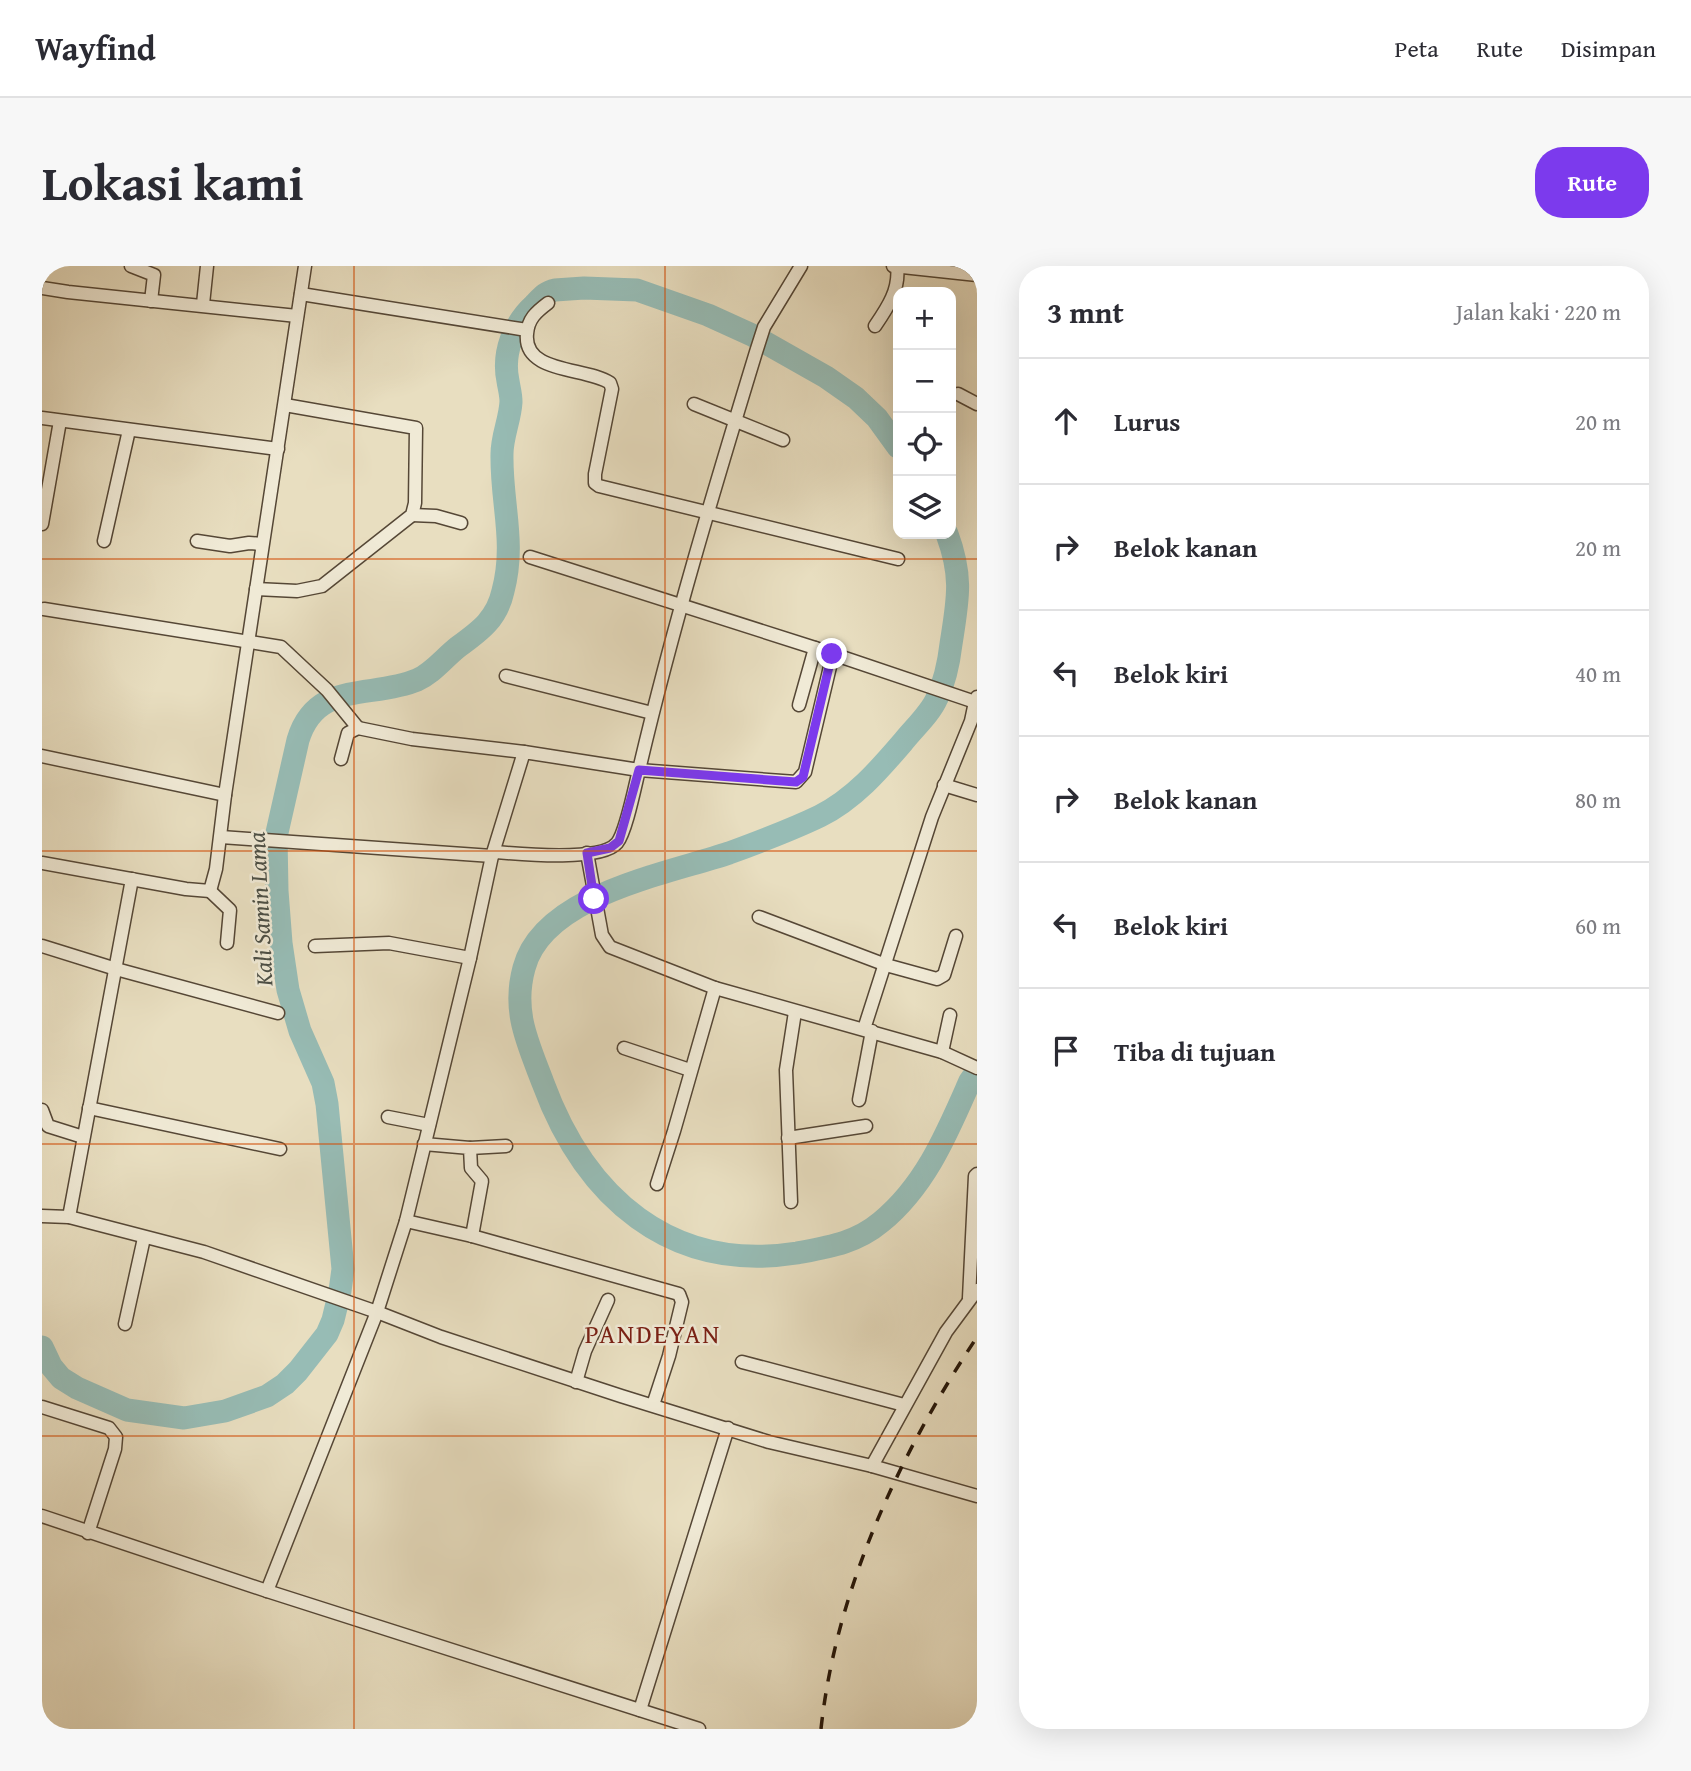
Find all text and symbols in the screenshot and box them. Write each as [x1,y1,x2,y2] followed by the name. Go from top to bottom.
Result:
[35,24,156,72] text: Wayfind
[1395,31,1438,66] text: Peta
[1476,31,1523,66] text: Rute
[1561,31,1656,66] text: Disimpan
[42,146,304,218] text: Lokasi kami
[1535,147,1649,218] button: Rute
[893,287,956,539] map controls
[893,287,956,350] button: +
[1047,290,1124,334] text: 3 mnt
[1456,295,1621,328] text: Jalan kaki · 220 m
[893,350,956,413] button: −
[1047,402,1085,440] icon: ahead
[1114,402,1180,441] text: Lurus
[1575,405,1621,438] text: 20 m
[893,413,956,476] button: locate
[893,476,956,539] button: layers
[1047,528,1085,566] icon: right
[1114,528,1257,567] text: Belok kanan
[1575,531,1621,564] text: 20 m
[816,638,847,669] route end
[1047,654,1085,692] icon: left
[1114,654,1228,693] text: Belok kiri
[1575,657,1621,690] text: 40 m
[1047,780,1085,818] icon: right
[1114,780,1257,819] text: Belok kanan
[1575,783,1621,816] text: 80 m
[238,831,282,988] water label: Kali Samin Lama
[578,883,609,914] route start
[1047,906,1085,944] icon: left
[1114,906,1228,945] text: Belok kiri
[1575,909,1621,942] text: 60 m
[1047,1032,1085,1070] icon: arrive
[1114,1032,1275,1071] text: Tiba di tujuan
[585,1314,721,1353] district label: PANDEYAN

